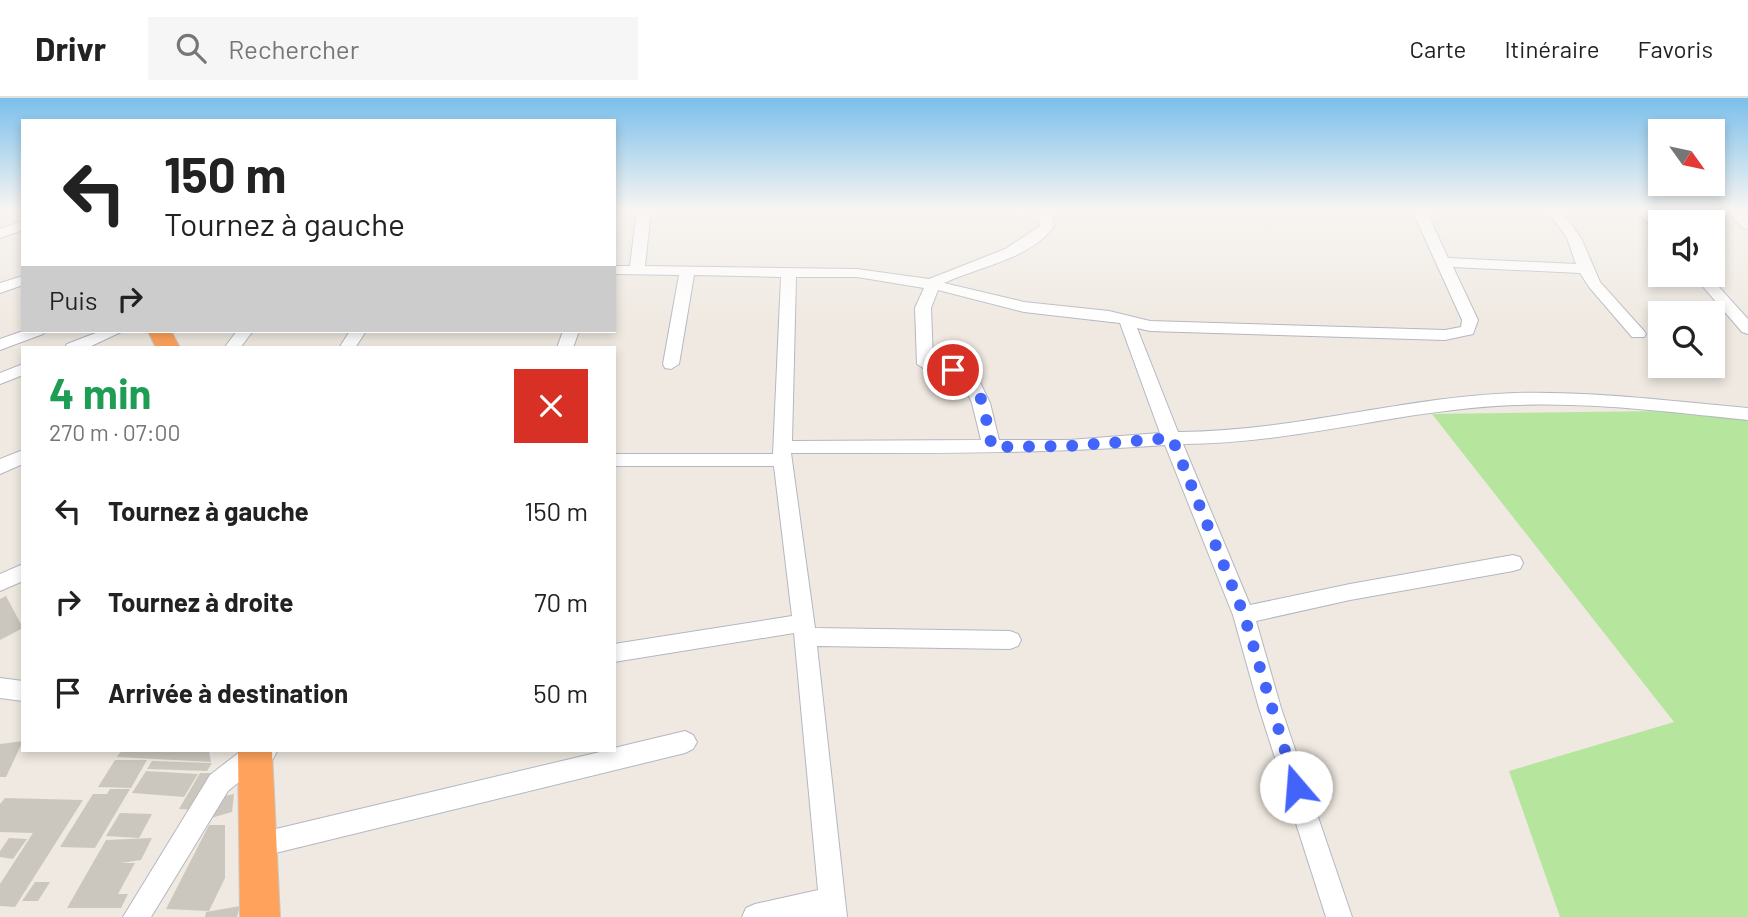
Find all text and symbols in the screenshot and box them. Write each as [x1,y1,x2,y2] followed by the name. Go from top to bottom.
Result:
[148,17,638,80] search box
[35,28,106,68] text: Drivr
[172,29,210,67] icon: search
[228,33,359,64] text: Rechercher
[1410,34,1466,63] text: Carte
[1504,34,1600,63] text: Itinéraire
[1638,34,1713,63] text: Favoris
[1648,119,1726,196] north arrow
[1648,119,1725,378] map controls
[164,144,286,203] text: 150 m
[49,147,140,238] icon: left
[164,204,405,242] text: Tournez à gauche
[1648,210,1725,287] button: sound
[111,280,149,318] icon: right
[49,284,97,315] text: Puis
[1648,301,1725,378] button: search
[923,340,983,400] pin
[934,351,972,389] icon: arrive
[49,367,152,417] text: 4 min
[514,369,588,443] button: close
[49,418,181,446] text: 270 m · 07:00
[49,492,87,530] icon: left
[108,495,309,526] text: Tournez à gauche
[524,495,588,526] text: 150 m
[49,583,87,621] icon: right
[108,586,293,617] text: Tournez à droite
[534,586,588,617] text: 70 m
[49,674,87,712] icon: arrive
[108,677,348,708] text: Arrivée à destination
[533,677,588,708] text: 50 m
[1259,750,1333,824] position arrow

